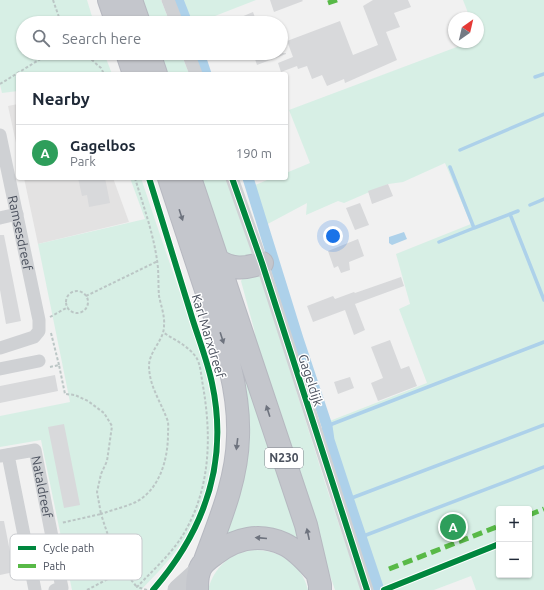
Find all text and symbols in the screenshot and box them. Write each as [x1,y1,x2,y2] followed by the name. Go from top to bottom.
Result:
[448,12,484,48] north arrow
[16,16,288,60] search box
[30,27,52,49] icon: search
[62,30,141,47] text: Search here
[32,89,90,108] text: Nearby
[70,137,136,154] text: Gagelbos
[40,146,50,160] text: A
[236,146,272,160] text: 190 m
[70,154,96,168] text: Park
[6,194,35,272] street label: Ramsesdreef
[178,209,184,221] one-way arrow
[323,226,343,246] your location
[190,292,228,380] street label: Karl Marxdreef
[220,333,226,345] one-way arrow
[296,352,326,408] street label: Gageldijk
[265,404,271,416] one-way arrow
[234,438,240,450] one-way arrow
[265,448,303,468] road number: N230
[29,455,55,519] street label: Nataldreef
[496,506,532,578] map controls
[496,506,532,542] button: +
[440,512,466,542] pin: A
[304,528,310,540] one-way arrow
[10,534,142,580] legend
[255,535,267,542] one-way arrow
[43,542,94,554] text: Cycle path
[496,542,532,578] button: −
[43,560,66,572] text: Path

